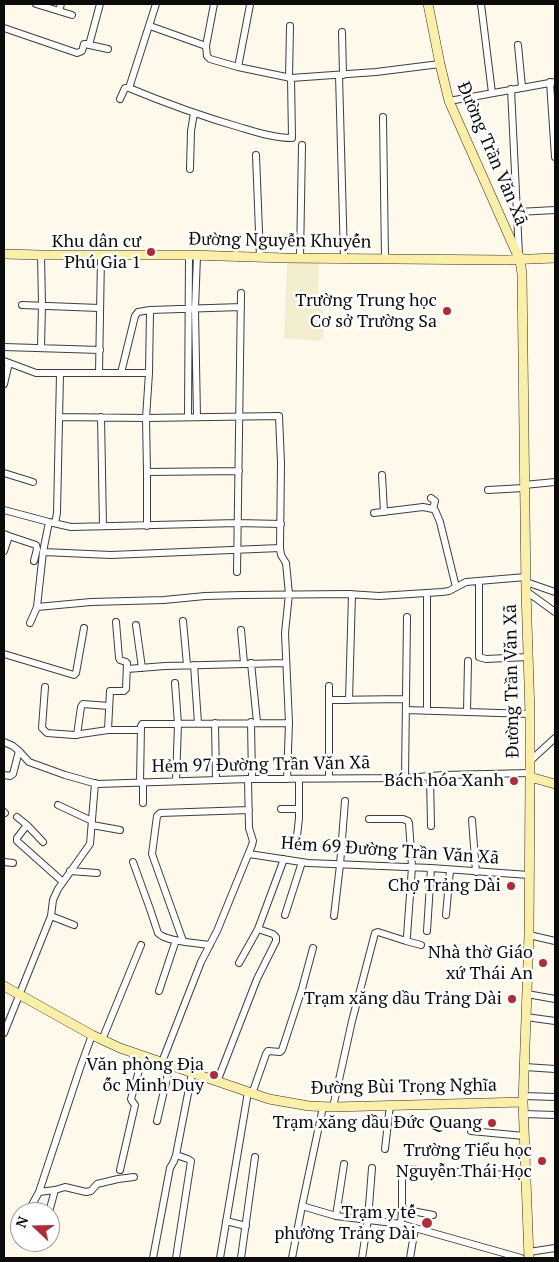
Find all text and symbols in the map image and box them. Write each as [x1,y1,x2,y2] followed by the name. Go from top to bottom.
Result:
[452,79,532,229] street label: Đường Trần Văn Xã
[188,229,372,253] street label: Đường Nguyễn Khuyến
[52,231,141,274] place label: Khu dân cư Phú Gia 1
[145,246,157,258] marker: Khu dân cư Phú Gia 1
[295,290,437,332] place label: Trường Trung học Cơ sở Trường Sa
[441,305,453,317] marker: Trường Trung học Cơ sở Trường Sa
[500,604,524,758] street label: Đường Trần Văn Xã
[152,752,370,778] street label: Hẻm 97 Đường Trần Văn Xã
[384,770,504,792] place label: Bách hóa Xanh
[508,775,520,787] marker: Bách hóa Xanh
[280,833,500,869] street label: Hẻm 69 Đường Trần Văn Xã
[388,875,501,897] place label: Chợ Trảng Dài
[505,880,517,892] marker: Chợ Trảng Dài
[428,942,533,984] place label: Nhà thờ Giáo xứ Thái An
[537,957,549,969] marker: Nhà thờ Giáo xứ Thái An
[304,988,502,1010] place label: Trạm xăng dầu Trảng Dài
[506,993,518,1005] marker: Trạm xăng dầu Trảng Dài
[86,1054,204,1096] place label: Văn phòng Địa ốc Minh Duy
[208,1069,220,1081] marker: Văn phòng Địa ốc Minh Duy
[311,1075,497,1099] street label: Đường Bùi Trọng Nghĩa
[273,1112,482,1134] place label: Trạm xăng dầu Đức Quang
[486,1117,498,1129] marker: Trạm xăng dầu Đức Quang
[396,1140,532,1182] place label: Trường Tiểu học Nguyễn Thái Học
[536,1155,548,1167] marker: Trường Tiểu học Nguyễn Thái Học
[10,1202,60,1252] north arrow
[274,1202,416,1244] place label: Trạm y tế phường Trảng Dài
[11,1213,32,1230] text: N
[420,1216,434,1230] marker: Trạm y tế phường Trảng Dài

